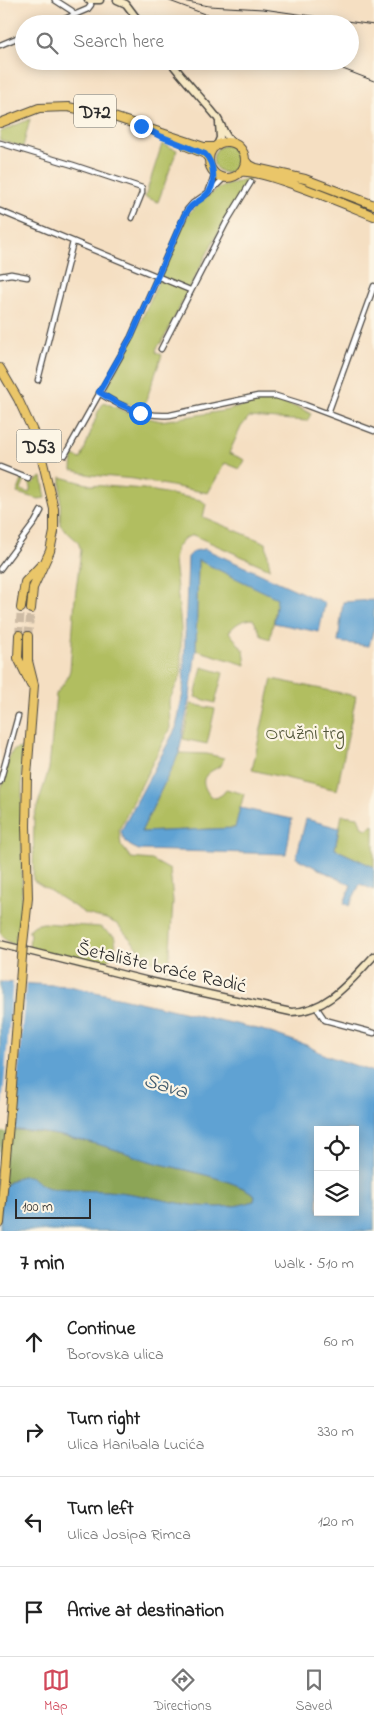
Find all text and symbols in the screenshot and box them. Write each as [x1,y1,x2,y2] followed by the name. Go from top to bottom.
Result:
[15,15,359,70] search box
[33,29,61,57] icon: search
[73,29,164,56] text: Search here
[74,94,116,128] road number: D72
[130,115,153,138] route end
[129,402,152,425] route start
[16,430,62,462] road number: D53
[265,720,345,750] park label: Oružni trg
[74,935,249,1002] street label: Šetalište braće Radić
[140,1066,192,1108] water label: Sava
[314,1126,359,1216] map controls
[314,1126,359,1171] button: locate
[314,1171,359,1216] button: layers
[15,1196,91,1219] scale bar
[22,1197,53,1218] text: 100 m
[20,1249,64,1279] text: 7 min
[274,1252,354,1276] text: Walk · 510 m
[67,1316,135,1343] text: Continue
[20,1328,48,1356] icon: ahead
[324,1330,354,1354] text: 60 m
[67,1343,164,1367] text: Borovska ulica
[67,1406,140,1433] text: Turn right
[20,1418,48,1446] icon: right
[317,1420,354,1444] text: 330 m
[67,1433,204,1457] text: Ulica Hanibala Lucića
[67,1496,134,1523] text: Turn left
[20,1508,48,1536] icon: left
[318,1510,354,1534] text: 120 m
[67,1523,191,1547] text: Ulica Josipa Rimca
[20,1598,48,1626] icon: arrive
[67,1598,224,1625] text: Arrive at destination
[42,1666,70,1717] tab: Map
[154,1666,212,1717] tab: Directions
[296,1666,332,1717] tab: Saved

